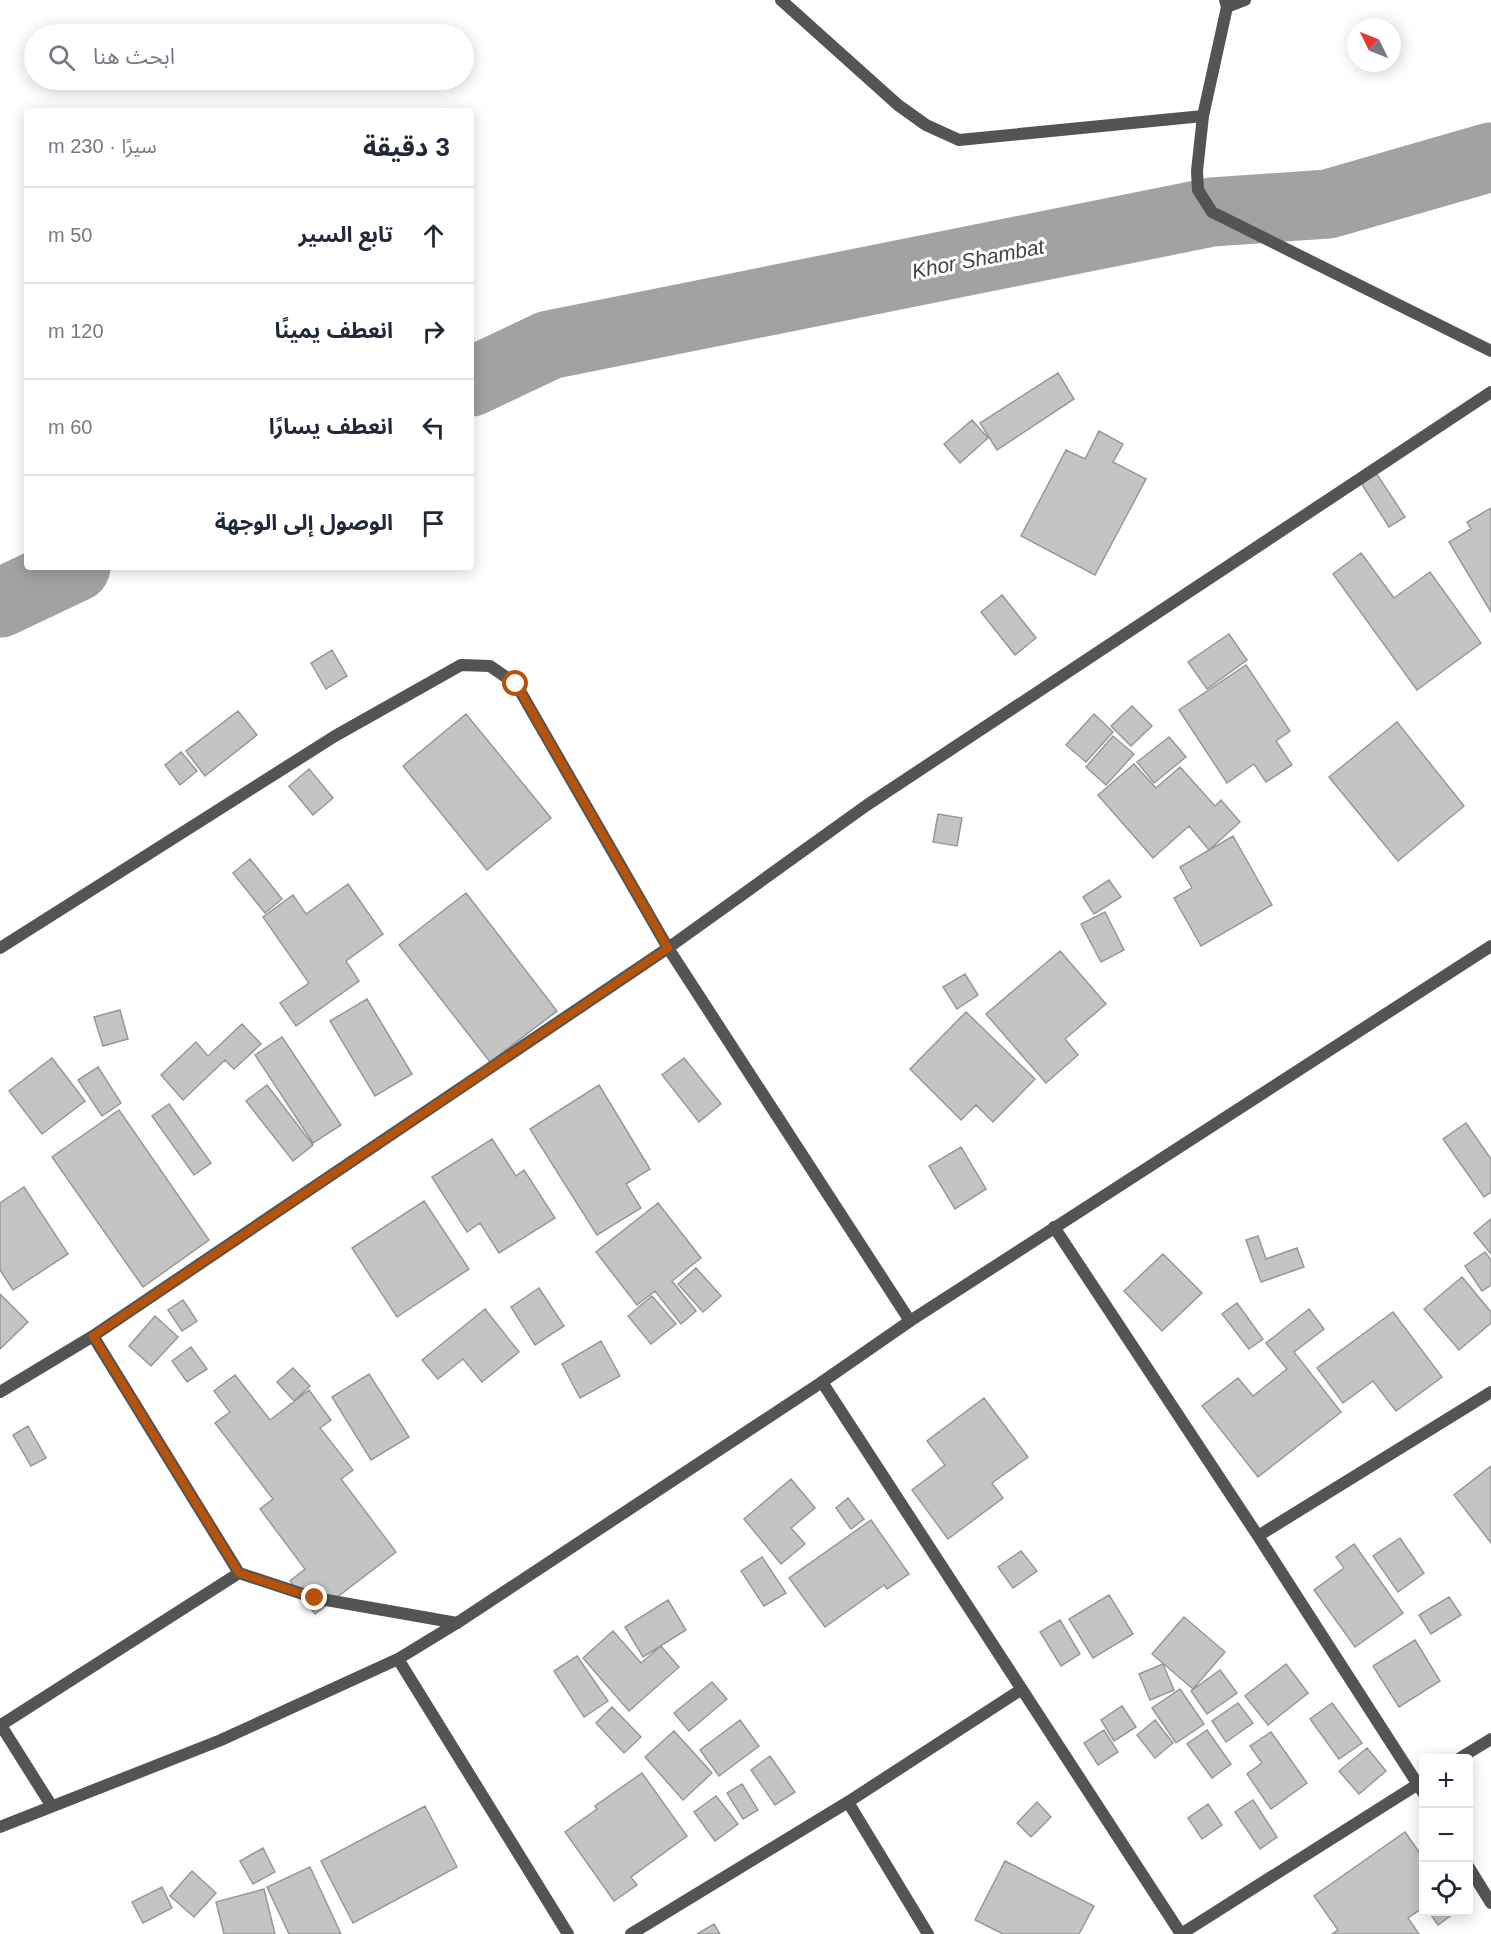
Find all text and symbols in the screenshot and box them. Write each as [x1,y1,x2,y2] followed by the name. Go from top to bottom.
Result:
[1347,18,1401,72] north arrow
[24,24,474,90] search box
[45,41,78,74] icon: search
[93,44,175,69] text: ابحث هنا
[363,132,450,162] text: 3 دقيقة
[48,135,157,157] text: سيرًا · 230 m
[417,219,450,252] icon: ahead
[299,222,393,247] text: تابع السير
[48,224,92,246] text: 50 m
[910,234,1047,283] water label: Khor Shambat
[417,315,450,348] icon: right
[274,318,393,343] text: انعطف يمينًا
[48,320,104,342] text: 120 m
[417,411,450,444] icon: left
[269,414,393,439] text: انعطف يسارًا
[48,416,92,438] text: 60 m
[417,507,450,540] icon: arrive
[215,510,393,535] text: الوصول إلى الوجهة
[502,670,528,696] route start
[301,1584,327,1610] route end
[1419,1754,1473,1916] map controls
[1419,1754,1473,1808] button: +
[1419,1808,1473,1862] button: −
[1419,1862,1473,1916] button: locate

